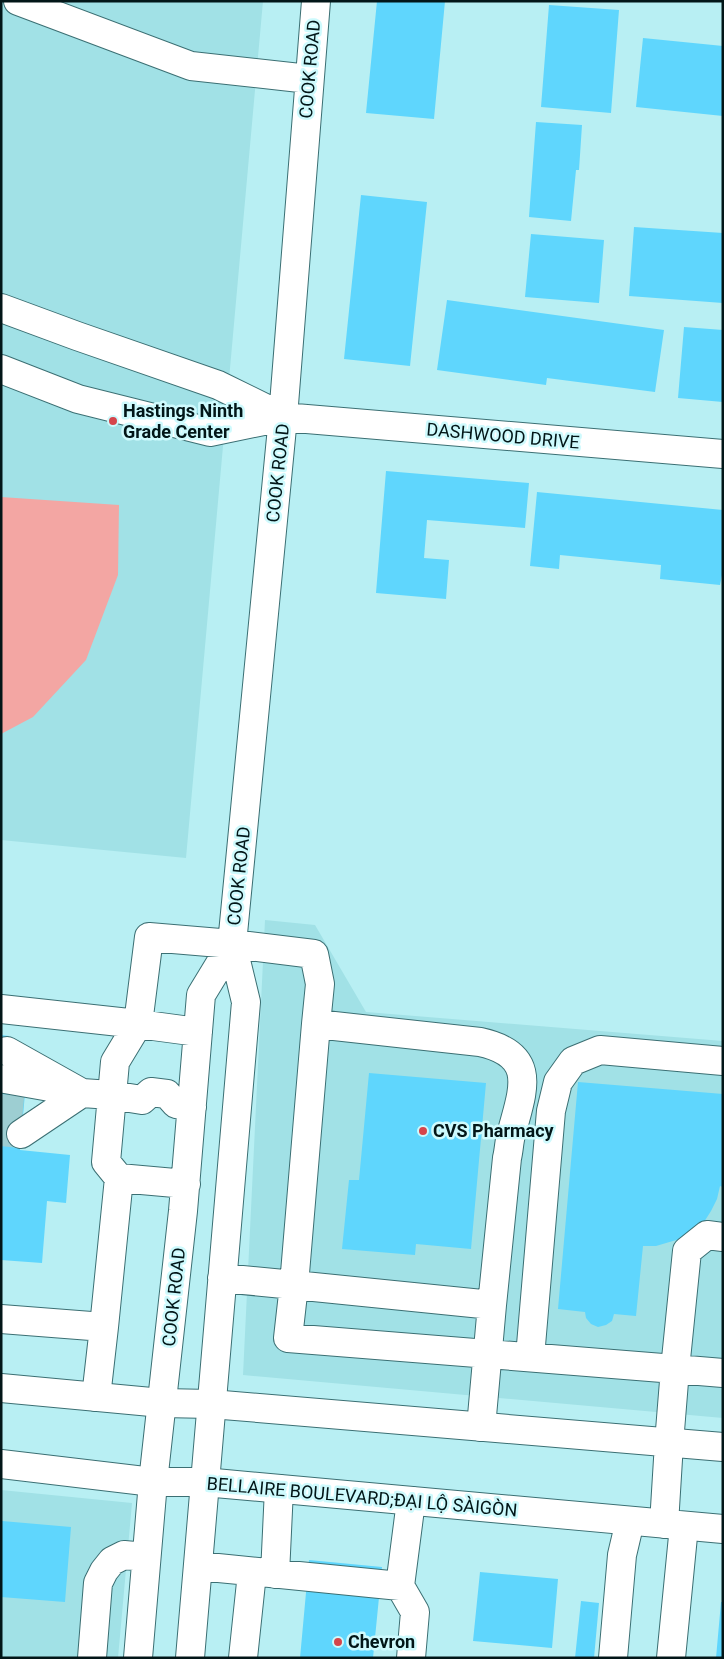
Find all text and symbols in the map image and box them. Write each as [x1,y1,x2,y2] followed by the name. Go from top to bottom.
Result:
[295,19,324,119] street label: COOK ROAD
[123,400,243,442] place label: Hastings Ninth Grade Center
[107,415,119,427] marker: Hastings Ninth Grade Center
[426,418,580,453] street label: DASHWOOD DRIVE
[262,423,293,523] street label: COOK ROAD
[223,826,254,926] street label: COOK ROAD
[433,1120,555,1141] place label: CVS Pharmacy
[417,1125,429,1137] marker: CVS Pharmacy
[158,1247,189,1347] street label: COOK ROAD
[206,1472,518,1521] street label: BELLAIRE BOULEVARD;ĐẠI LỘ SÀIGÒN
[348,1631,415,1652] place label: Chevron
[332,1636,344,1648] marker: Chevron

